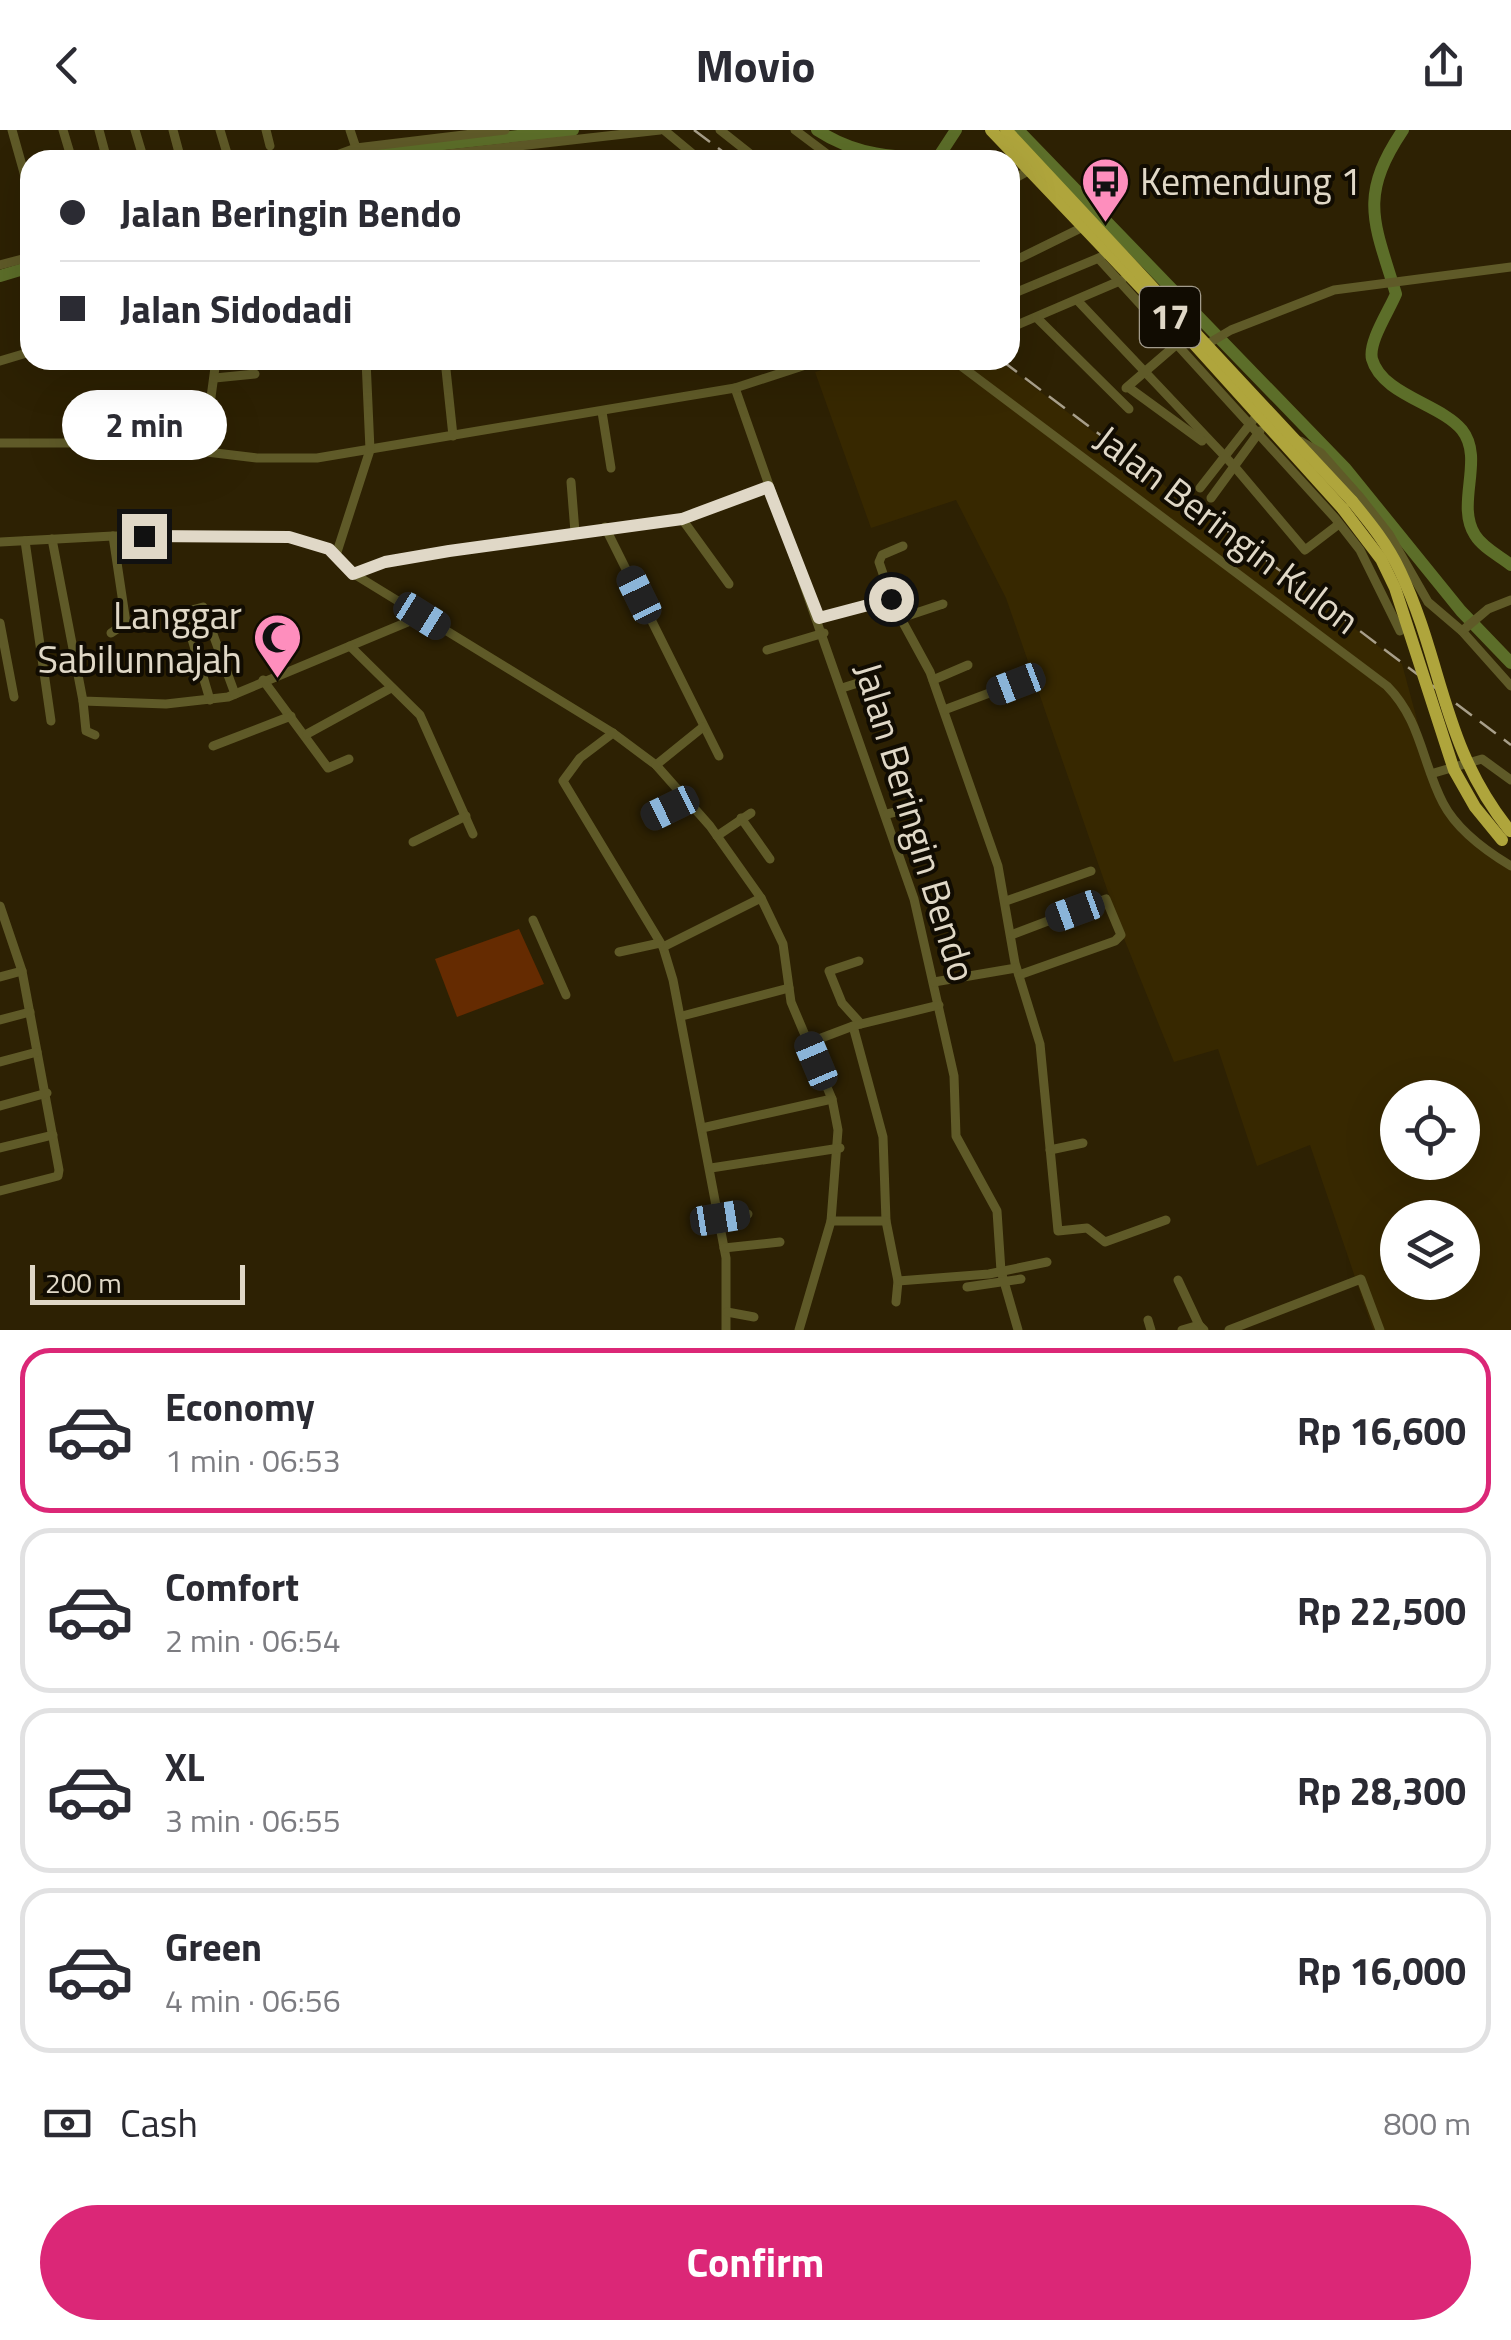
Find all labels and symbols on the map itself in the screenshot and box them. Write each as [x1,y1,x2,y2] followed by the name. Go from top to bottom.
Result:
[1140,152,1361,210] place label: Kemendung 1
[1079,156,1131,224] bus stop icon: Kemendung 1
[1140,287,1200,347] road number: 17
[62,391,226,461] callout: 2 min
[1083,410,1372,648] street label: Jalan Beringin Kulon
[122,514,167,559] route end
[612,561,666,629] car
[869,577,914,622] route start
[37,586,242,688] place label: Langgar Sabilunnajah
[389,587,455,645] car
[251,612,303,680] mosque icon: Langgar Sabilunnajah
[840,655,992,988] street label: Jalan Beringin Bendo
[983,659,1049,709] car
[636,781,704,835] car
[1042,887,1108,935] car
[790,1028,842,1094] car
[688,1198,752,1238] car
[30,1260,245,1304] scale bar

